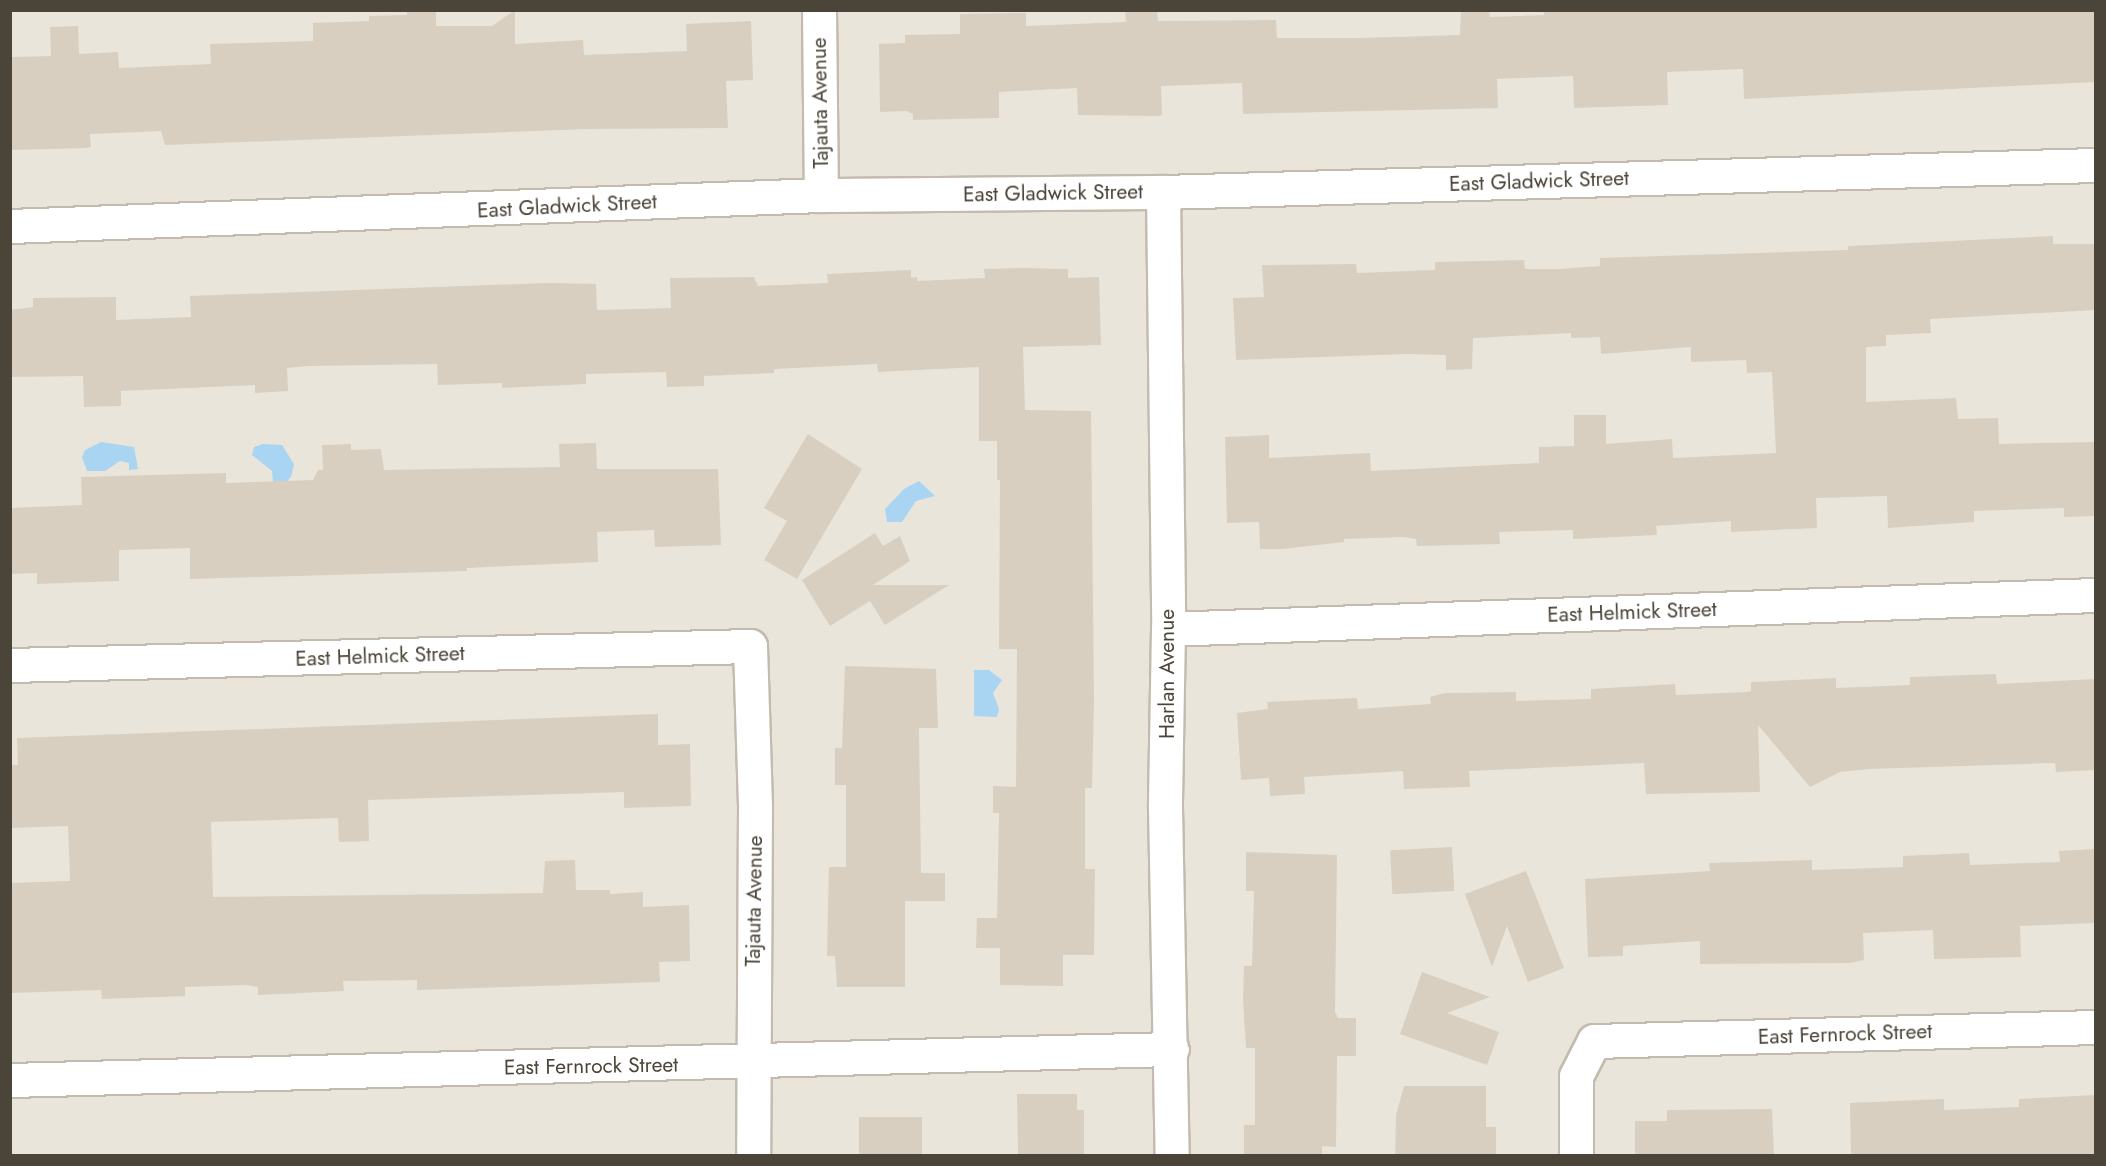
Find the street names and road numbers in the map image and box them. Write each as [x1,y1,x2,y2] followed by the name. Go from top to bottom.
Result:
[806,37,834,169] street label: Tajauta Avenue
[1449,165,1629,197] street label: East Gladwick Street
[963,179,1143,207] street label: East Gladwick Street
[476,189,658,223] street label: East Gladwick Street
[1547,596,1717,628] street label: East Helmick Street
[1154,609,1180,739] street label: Harlan Avenue
[295,640,465,672] street label: East Helmick Street
[740,835,768,967] street label: Tajauta Avenue
[1757,1018,1933,1050] street label: East Fernrock Street
[504,1052,678,1080] street label: East Fernrock Street

